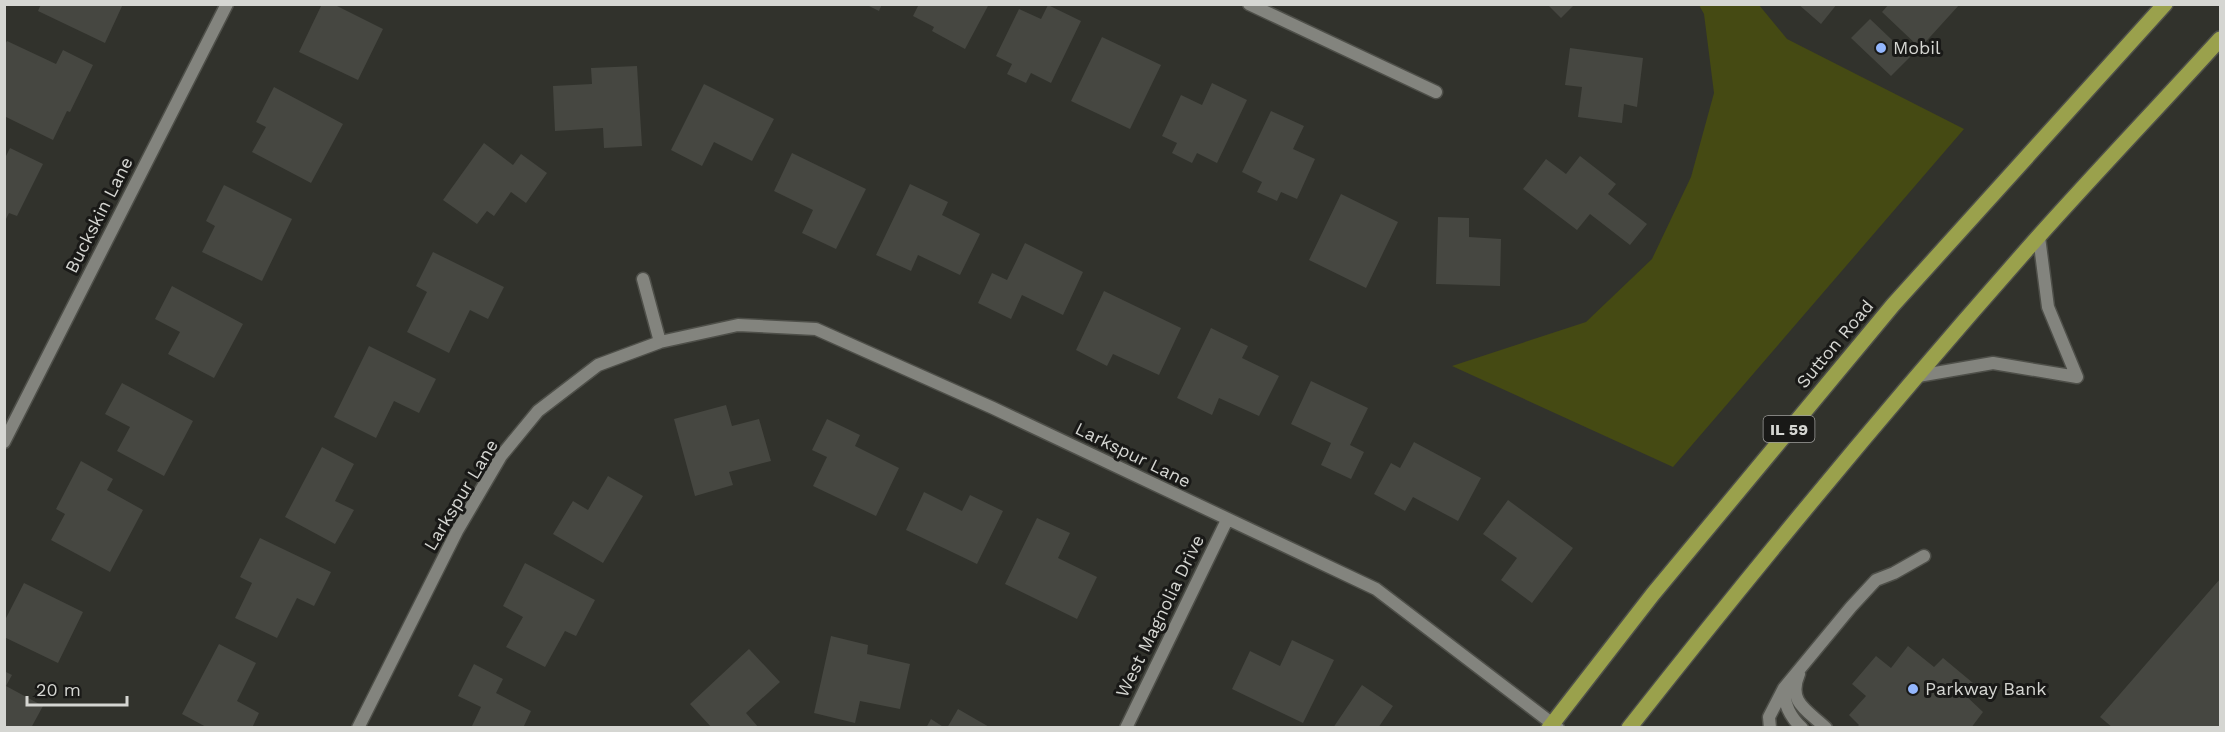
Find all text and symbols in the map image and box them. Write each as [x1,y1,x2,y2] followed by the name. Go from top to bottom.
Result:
[1893,37,1941,58] place label: Mobil
[1874,41,1888,55] marker: Mobil
[60,153,137,276] street label: Buckskin Lane
[1792,295,1878,392] street label: Sutton Road
[1764,416,1814,442] road number: IL 59
[1072,418,1194,492] street label: Larkspur Lane
[419,435,502,554] street label: Larkspur Lane
[1111,531,1208,700] street label: West Magnolia Drive
[27,669,128,707] scale bar
[1925,678,2047,699] place label: Parkway Bank
[36,679,81,700] text: 20 m
[1906,682,1920,696] marker: Parkway Bank

